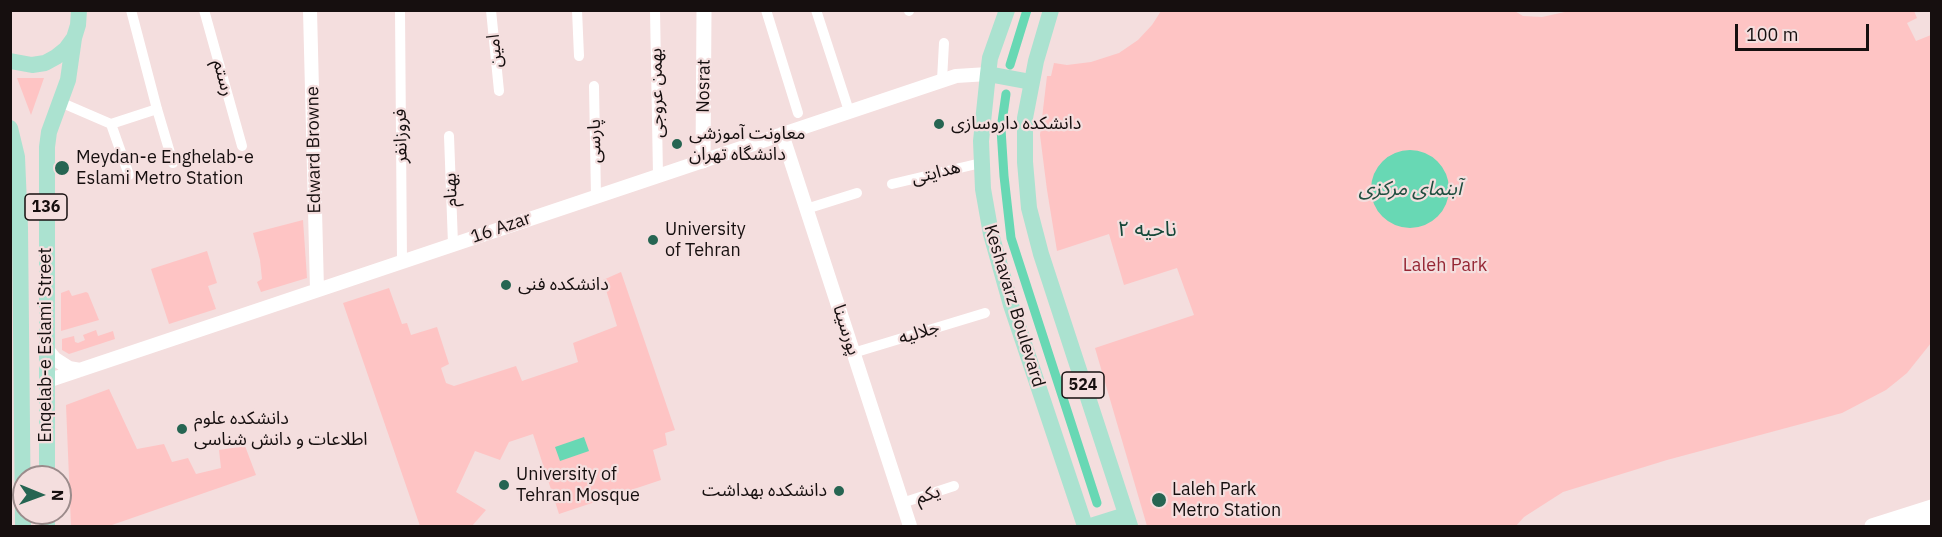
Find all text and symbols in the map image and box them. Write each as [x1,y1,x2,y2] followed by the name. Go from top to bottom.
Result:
[1738,12,1872,50] scale bar
[1746,23,1798,46] text: 100 m
[483,33,507,69] street label: امین
[645,48,669,138] street label: بهمن عروجی
[208,57,238,99] street label: رستم
[693,59,715,113] street label: Nosrat
[302,86,326,214] street label: Edward Browne
[390,109,412,163] street label: فروزانفر
[951,113,1081,135] place label: دانشکده داروسازی
[932,117,946,131] marker: دانشکده داروسازی
[584,119,606,163] street label: پارسی
[689,123,805,166] place label: معاونت آموزشی دانشگاه تهران
[670,137,684,151] marker: معاونت آموزشی دانشگاه تهران
[76,147,254,190] place label: Meydan-e Enghelab-e Eslami Metro Station
[909,157,963,189] street label: هدایتی
[53,159,71,177] marker: Meydan-e Enghelab-e Eslami Metro Station
[440,173,462,207] street label: بهنام
[1358,177,1462,201] water label: آبنمای مرکزی
[25,194,67,220] road number: 136
[468,208,534,248] street label: 16 Azar
[1117,217,1177,243] district label: ناحیه ۲
[665,219,746,262] place label: University of Tehran
[979,222,1049,390] street label: Keshavarz Boulevard
[646,233,660,247] marker: University of Tehran
[35,247,57,443] street label: Enqelab-e Eslami Street
[1403,255,1487,277] park label: Laleh Park
[518,274,609,296] place label: دانشکده فنی
[499,278,513,292] marker: دانشکده فنی
[828,302,864,358] street label: پورسینا
[896,317,942,349] street label: جلالیه
[1062,372,1104,398] road number: 524
[194,408,368,450] place label: دانشکده علوم اطلاعات و دانش شناسی
[175,422,189,436] marker: دانشکده علوم اطلاعات و دانش شناسی
[516,464,640,506] place label: University of Tehran Mosque
[12,465,72,525] north arrow
[497,478,511,492] marker: University of Tehran Mosque
[1172,479,1281,522] place label: Laleh Park Metro Station
[702,480,827,502] place label: دانشکده بهداشت
[913,481,943,509] street label: یکم
[832,484,846,498] marker: دانشکده بهداشت
[48,489,68,501] text: N
[1150,491,1168,509] marker: Laleh Park Metro Station

